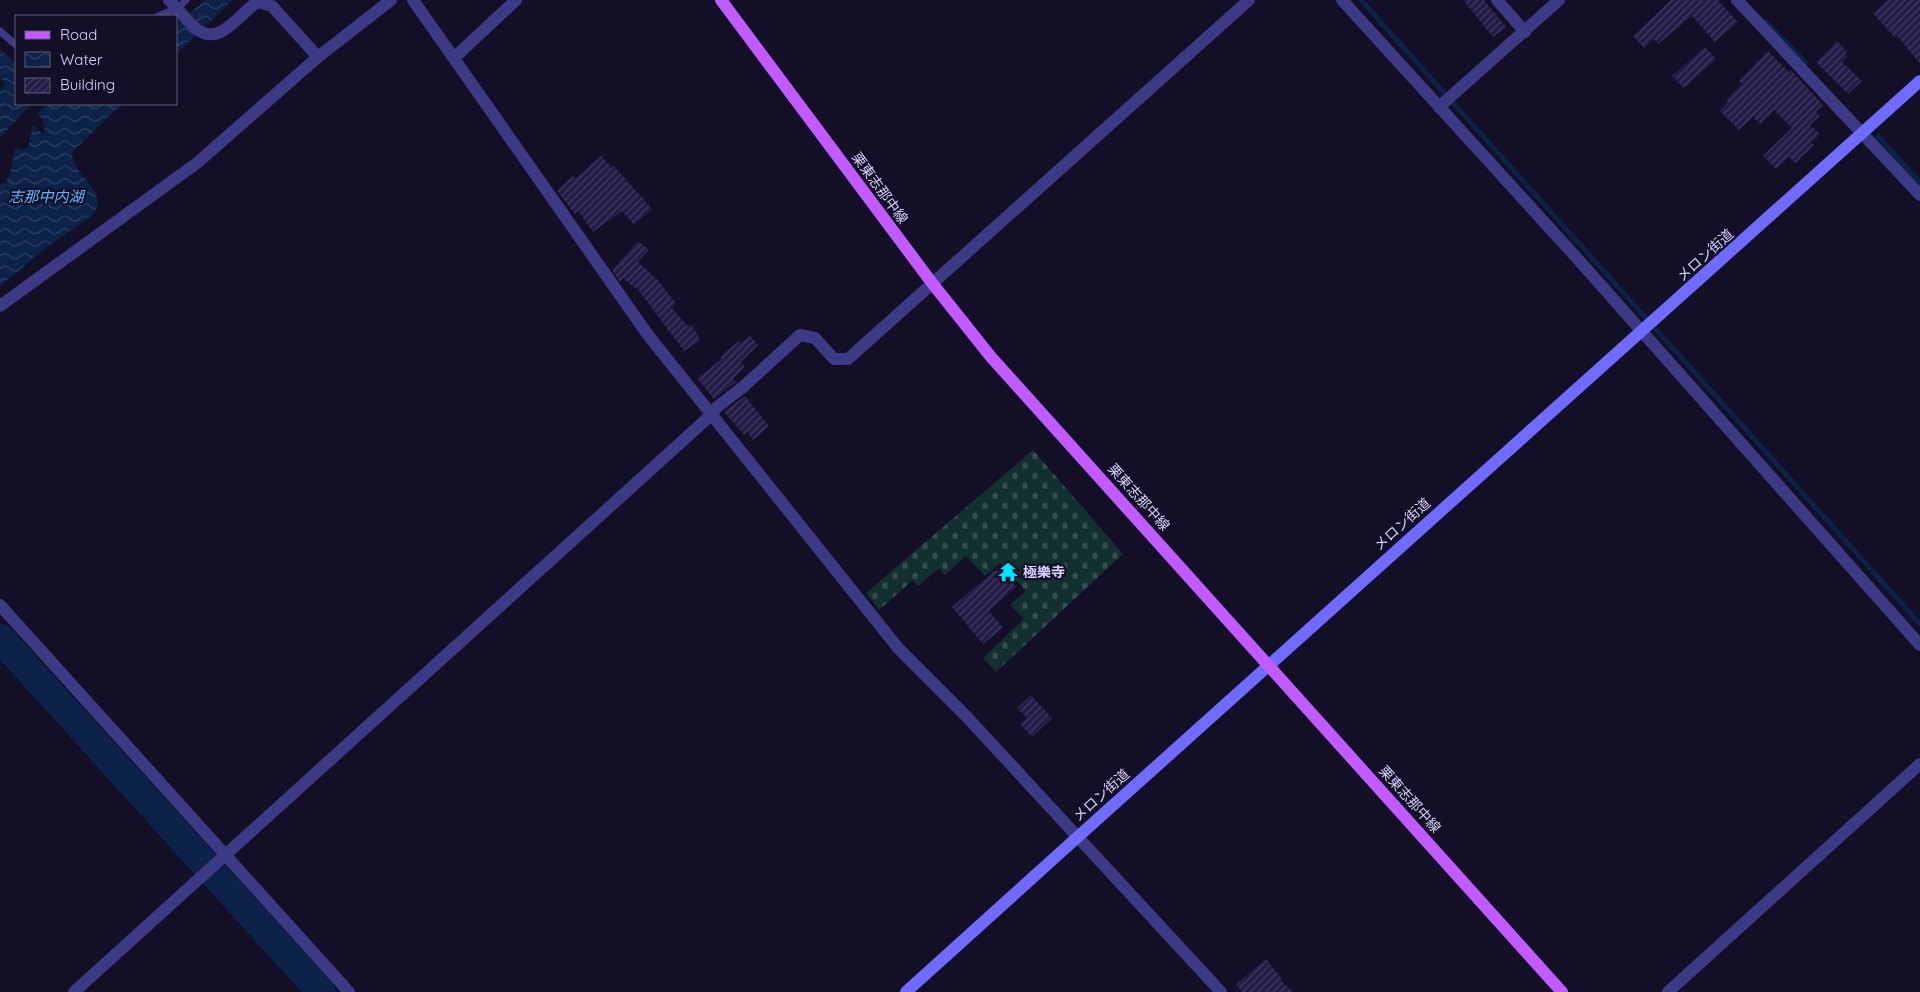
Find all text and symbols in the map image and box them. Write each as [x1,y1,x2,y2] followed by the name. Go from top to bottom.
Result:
[15,15,178,105] legend
[60,25,97,44] text: Road
[60,50,103,69] text: Water
[60,75,115,94] text: Building
[848,149,912,227] street label: 栗東志那中線
[8,187,85,206] water label: 志那中内湖
[1673,225,1737,285] street label: メロン街道
[1104,460,1174,534] street label: 栗東志那中線
[1370,494,1434,554] street label: メロン街道
[997,561,1019,583] temple icon: 極樂寺
[1023,563,1065,581] place label: 極樂寺
[1375,762,1445,836] street label: 栗東志那中線
[1069,765,1133,825] street label: メロン街道

